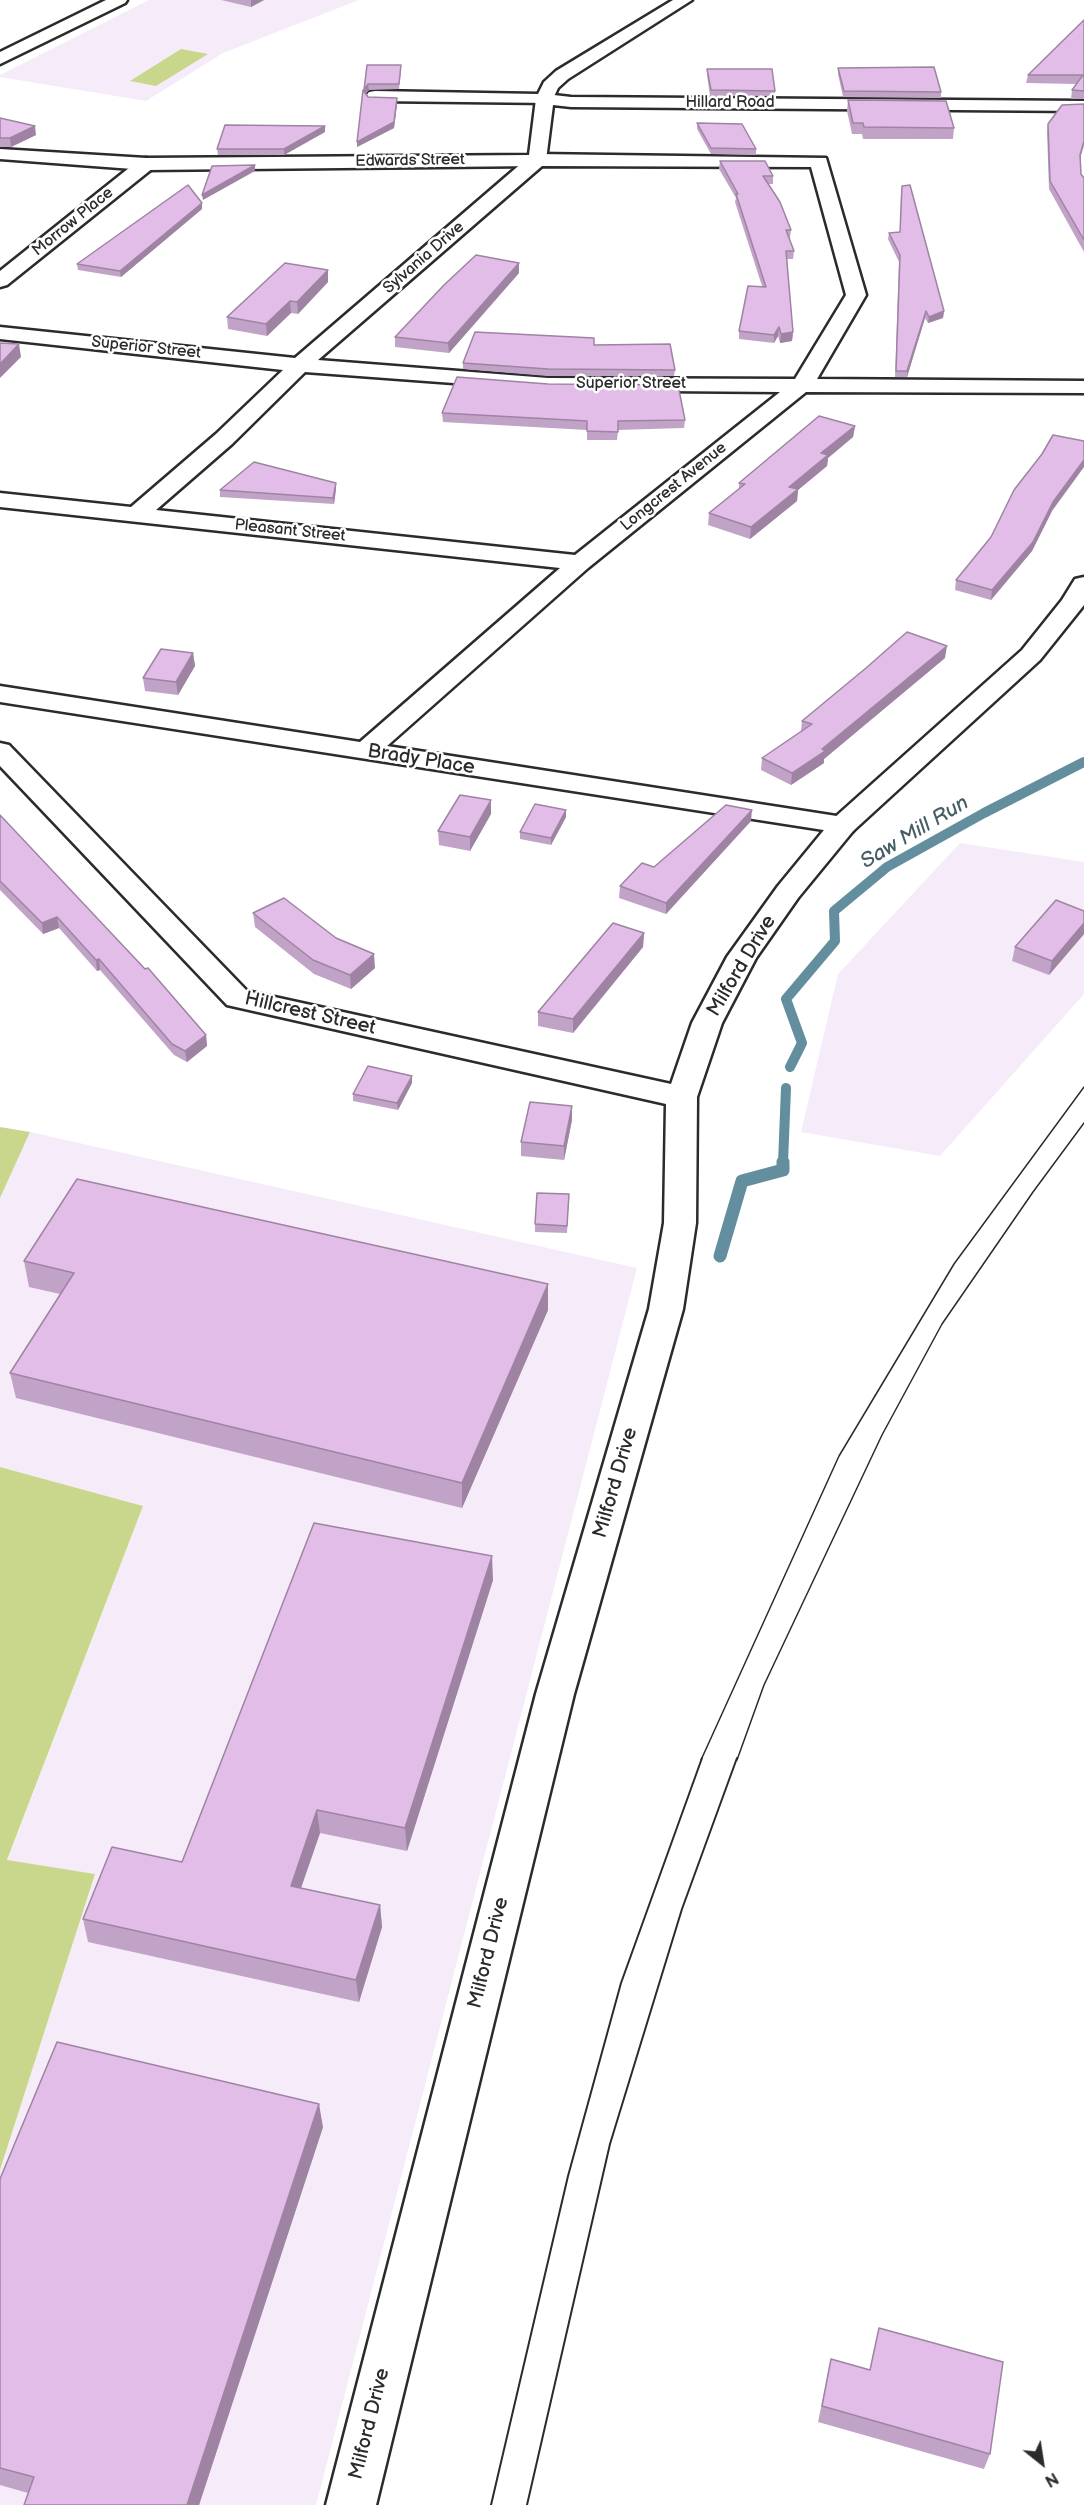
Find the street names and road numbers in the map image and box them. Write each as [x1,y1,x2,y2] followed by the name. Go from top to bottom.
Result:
[685,93,775,113] street label: Hillard Road
[355,150,465,172] street label: Edwards Street
[29,183,117,261] street label: Morrow Place
[380,218,468,298] street label: Sylvania Drive
[90,333,202,363] street label: Superior Street
[576,374,686,394] street label: Superior Street
[617,439,731,535] street label: Longcrest Avenue
[234,516,346,546] street label: Pleasant Street
[366,740,476,780] street label: Brady Place
[702,911,782,1021] street label: Milford Drive
[242,987,378,1041] street label: Hillcrest Street
[589,1425,643,1541] street label: Milford Drive
[464,1895,514,2011] street label: Milford Drive
[345,2366,395,2482] street label: Milford Drive

